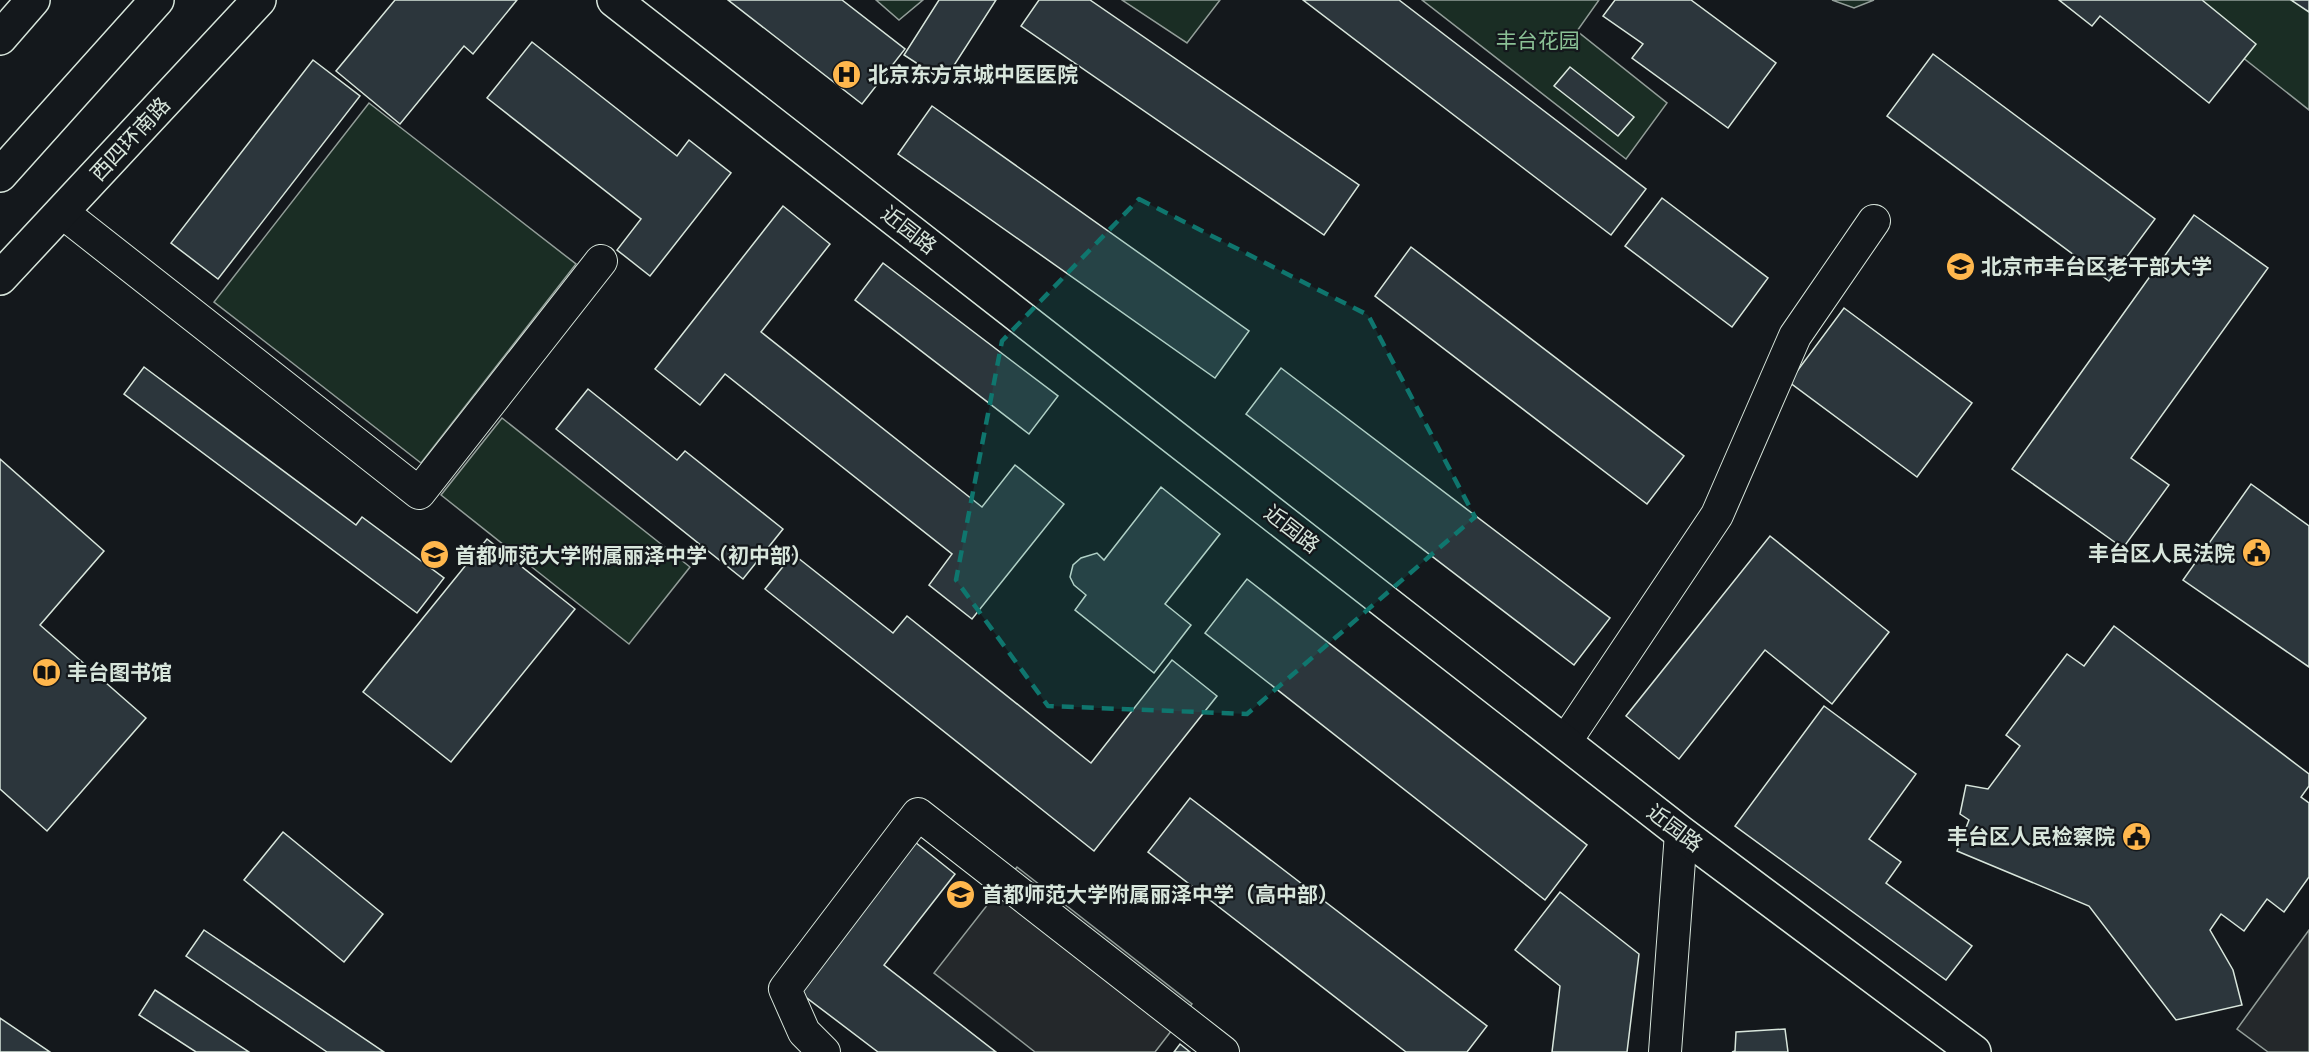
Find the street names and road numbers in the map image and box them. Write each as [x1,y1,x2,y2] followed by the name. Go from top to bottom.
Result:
[85,92,175,186] street label: 西四环南路
[876,201,942,259] street label: 近园路
[1259,500,1325,558] street label: 近园路
[1642,799,1708,857] street label: 近园路

